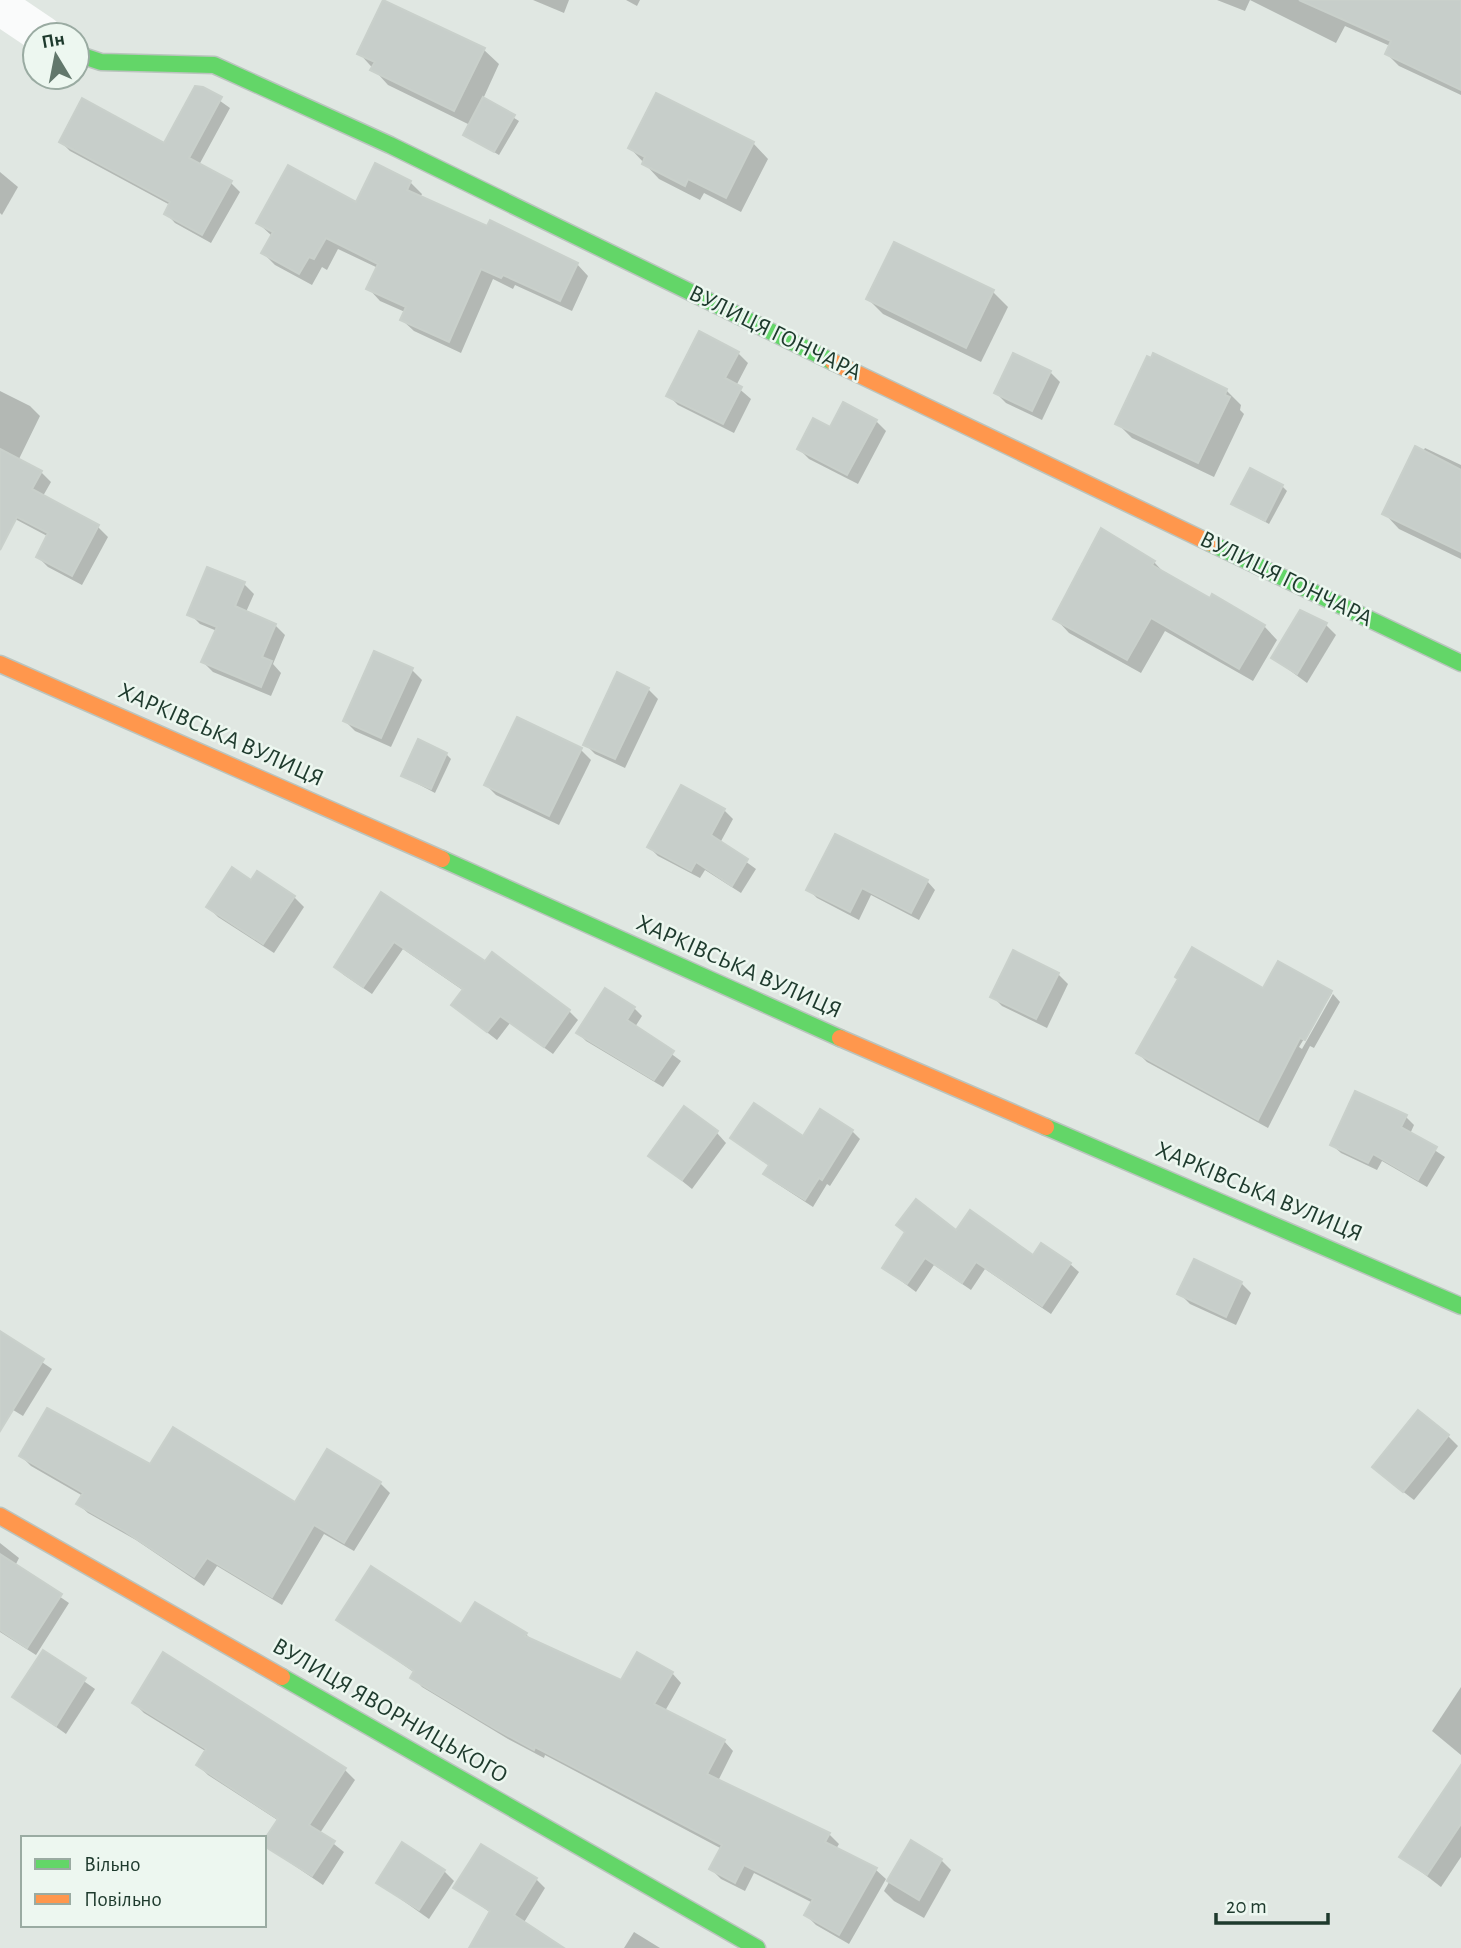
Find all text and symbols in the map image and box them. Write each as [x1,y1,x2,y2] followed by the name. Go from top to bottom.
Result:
[21,21,91,91] north arrow
[40,29,66,52] text: Пн
[685,281,865,385] street label: ВУЛИЦЯ ГОНЧАРА
[1196,527,1376,631] street label: ВУЛИЦЯ ГОНЧАРА
[115,679,327,791] street label: ХАРКІВСЬКА ВУЛИЦЯ
[633,911,845,1023] street label: ХАРКІВСЬКА ВУЛИЦЯ
[1152,1138,1366,1246] street label: ХАРКІВСЬКА ВУЛИЦЯ
[268,1634,512,1788] street label: ВУЛИЦЯ ЯВОРНИЦЬКОГО
[21,1836,266,1927] legend
[84,1854,140,1875] text: Вільно
[1216,1882,1328,1926] scale bar
[84,1889,162,1910] text: Повільно
[1226,1896,1267,1917] text: 20 m

